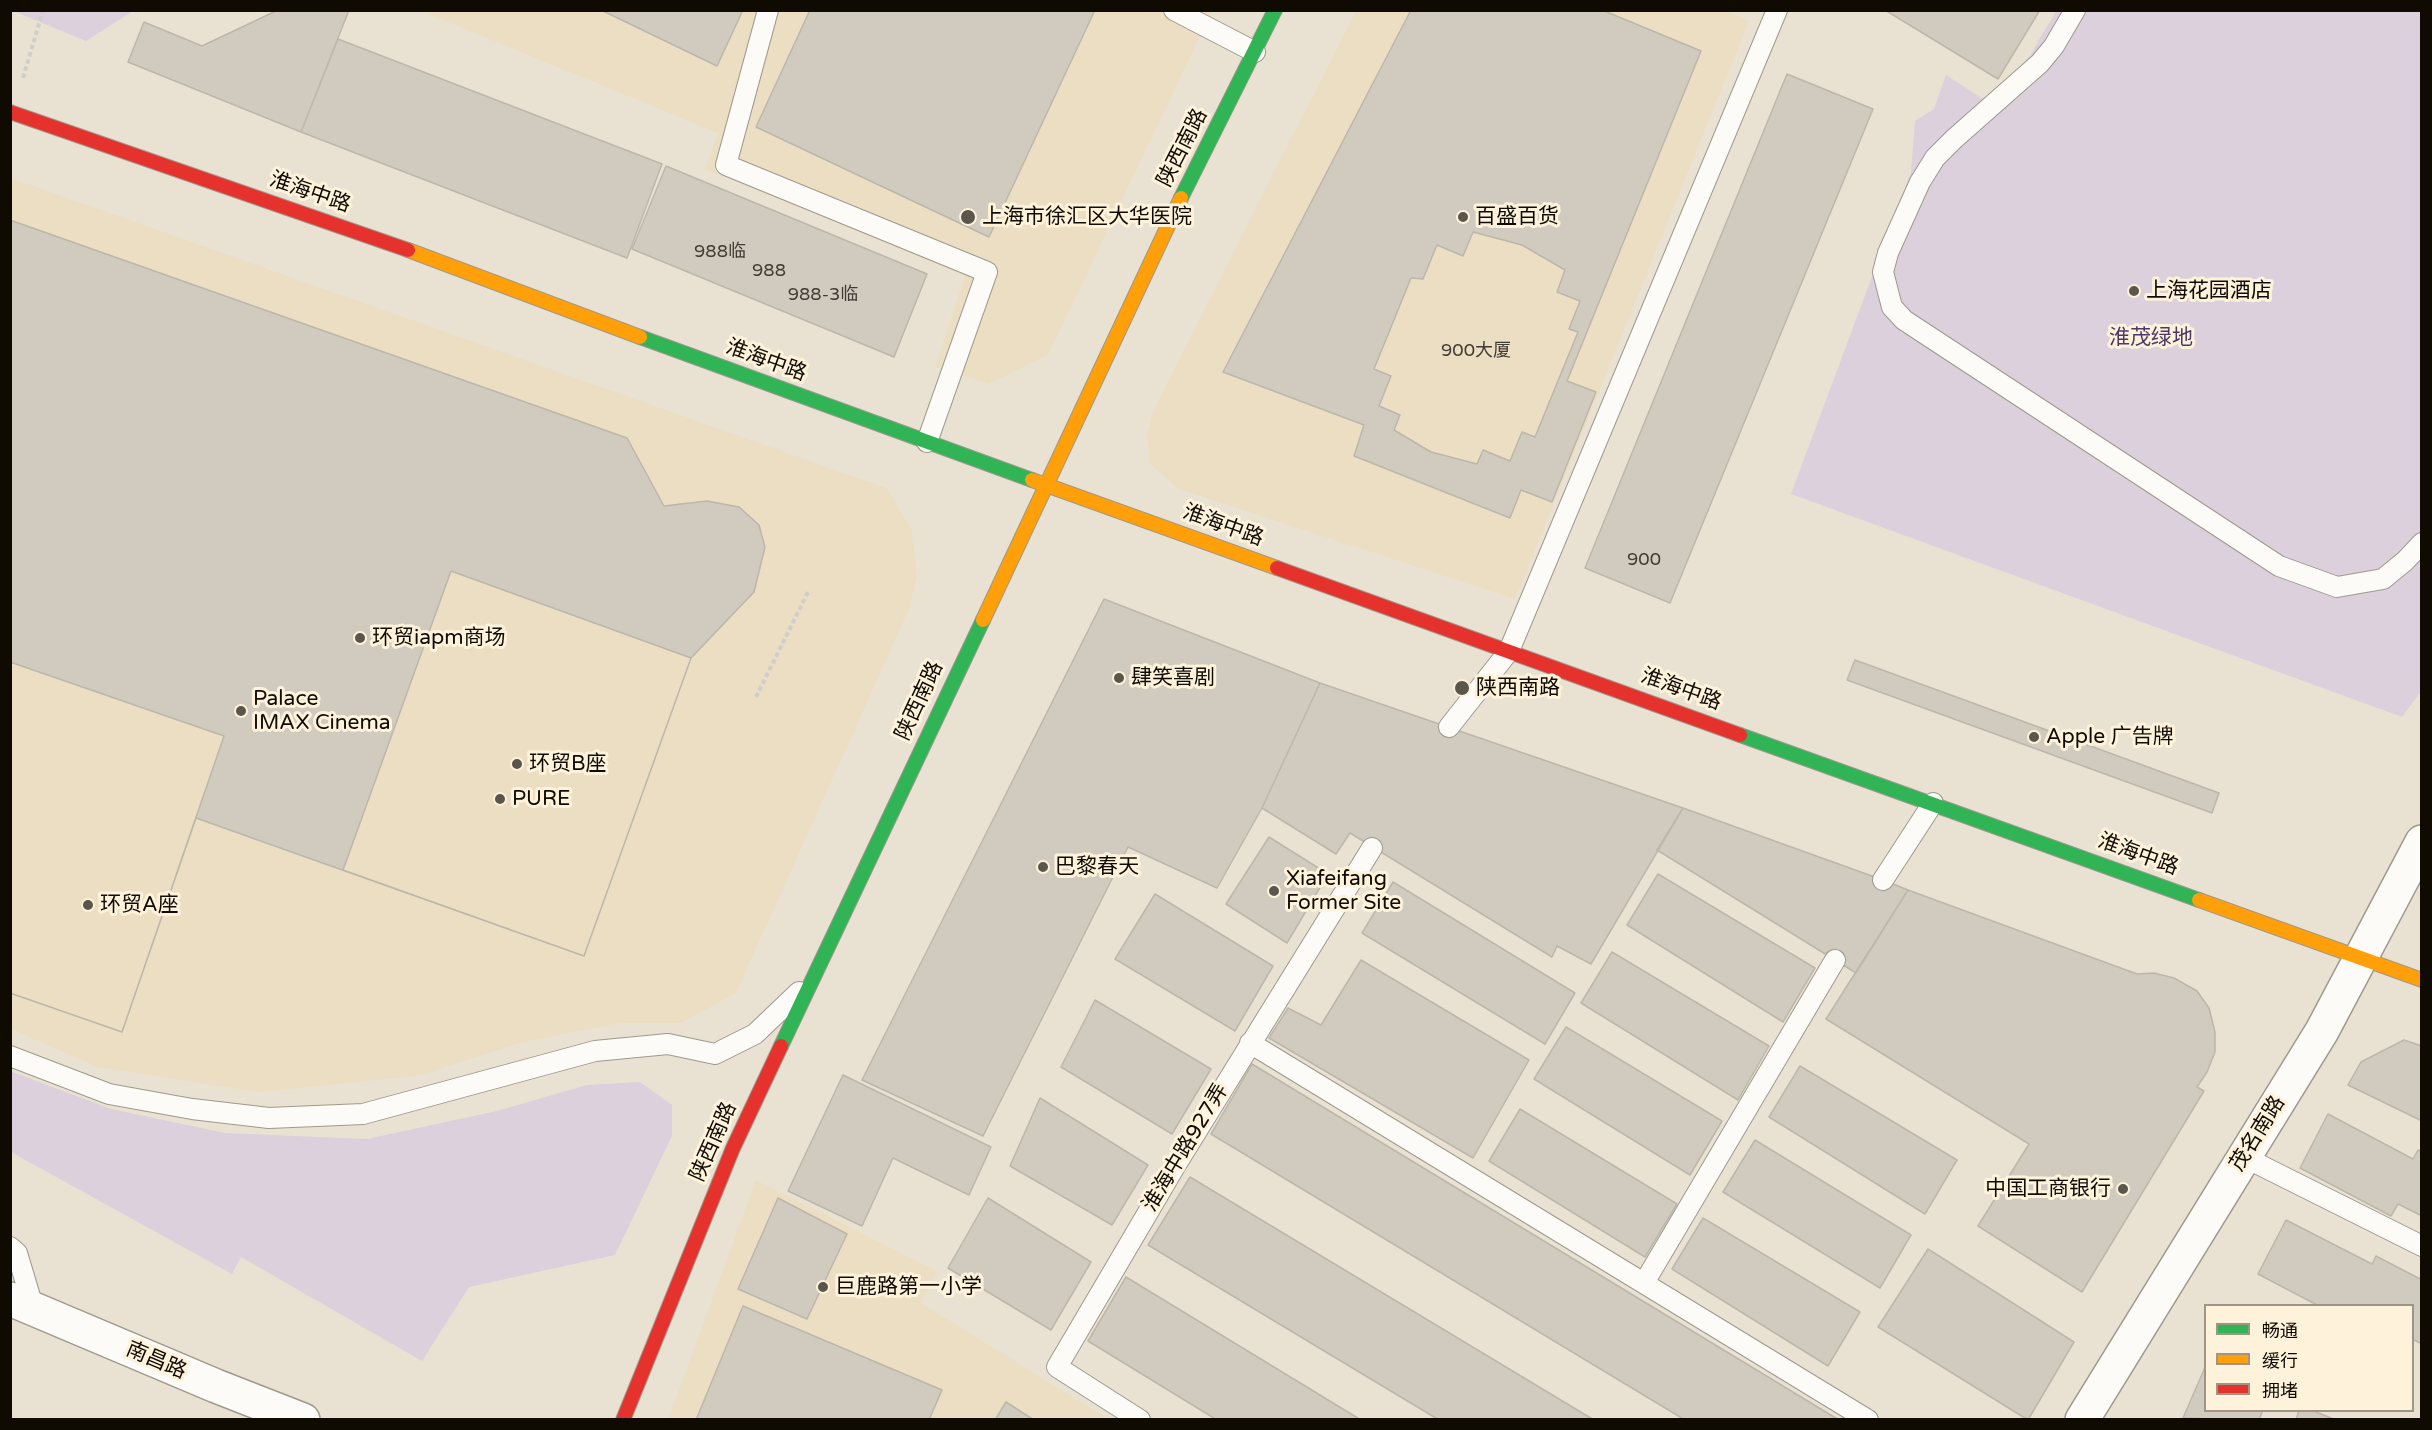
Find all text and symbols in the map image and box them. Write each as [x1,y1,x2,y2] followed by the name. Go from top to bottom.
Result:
[1153,105,1213,191] street label: 陕西南路
[266,167,354,219] street label: 淮海中路
[982,204,1192,230] place label: 上海市徐汇区大华医院
[1475,204,1559,230] place label: 百盛百货
[959,208,977,226] marker: 上海市徐汇区大华医院
[1456,210,1470,224] marker: 百盛百货
[694,241,746,263] house number: 988临
[752,260,786,282] house number: 988
[2146,278,2272,304] place label: 上海花园酒店
[788,284,858,306] house number: 988-3临
[2127,284,2141,298] marker: 上海花园酒店
[2109,325,2193,351] park label: 淮茂绿地
[722,335,810,387] street label: 淮海中路
[1441,340,1511,362] house number: 900大厦
[1179,500,1267,552] street label: 淮海中路
[1627,549,1661,571] house number: 900
[372,625,506,651] place label: 环贸iapm商场
[353,631,367,645] marker: 环贸iapm商场
[891,658,949,744] street label: 陕西南路
[1637,664,1725,716] street label: 淮海中路
[1131,665,1215,691] place label: 肆笑喜剧
[1112,671,1126,685] marker: 肆笑喜剧
[1476,675,1560,701] place label: 陕西南路
[1453,679,1471,697] marker: 陕西南路
[253,686,391,736] place label: Palace IMAX Cinema
[234,704,248,718] marker: Palace IMAX Cinema
[2046,724,2174,750] place label: Apple 广告牌
[2027,730,2041,744] marker: Apple 广告牌
[529,751,607,777] place label: 环贸B座
[510,757,524,771] marker: 环贸B座
[512,786,570,812] place label: PURE
[493,792,507,806] marker: PURE
[2094,829,2182,881] street label: 淮海中路
[1055,854,1139,880] place label: 巴黎春天
[1036,860,1050,874] marker: 巴黎春天
[1286,866,1401,916] place label: Xiafeifang Former Site
[1267,884,1281,898] marker: Xiafeifang Former Site
[100,892,179,918] place label: 环贸A座
[81,898,95,912] marker: 环贸A座
[1138,1080,1234,1216] street label: 淮海中路927弄
[2225,1092,2291,1176] street label: 茂名南路
[685,1099,743,1185] street label: 陕西南路
[1985,1176,2111,1202] place label: 中国工商银行
[2116,1182,2130,1196] marker: 中国工商银行
[835,1274,982,1300] place label: 巨鹿路第一小学
[816,1280,830,1294] marker: 巨鹿路第一小学
[2204,1304,2414,1412] legend
[2262,1320,2298,1342] text: 畅通
[122,1337,190,1385] street label: 南昌路
[2262,1350,2298,1372] text: 缓行
[2262,1380,2298,1402] text: 拥堵

